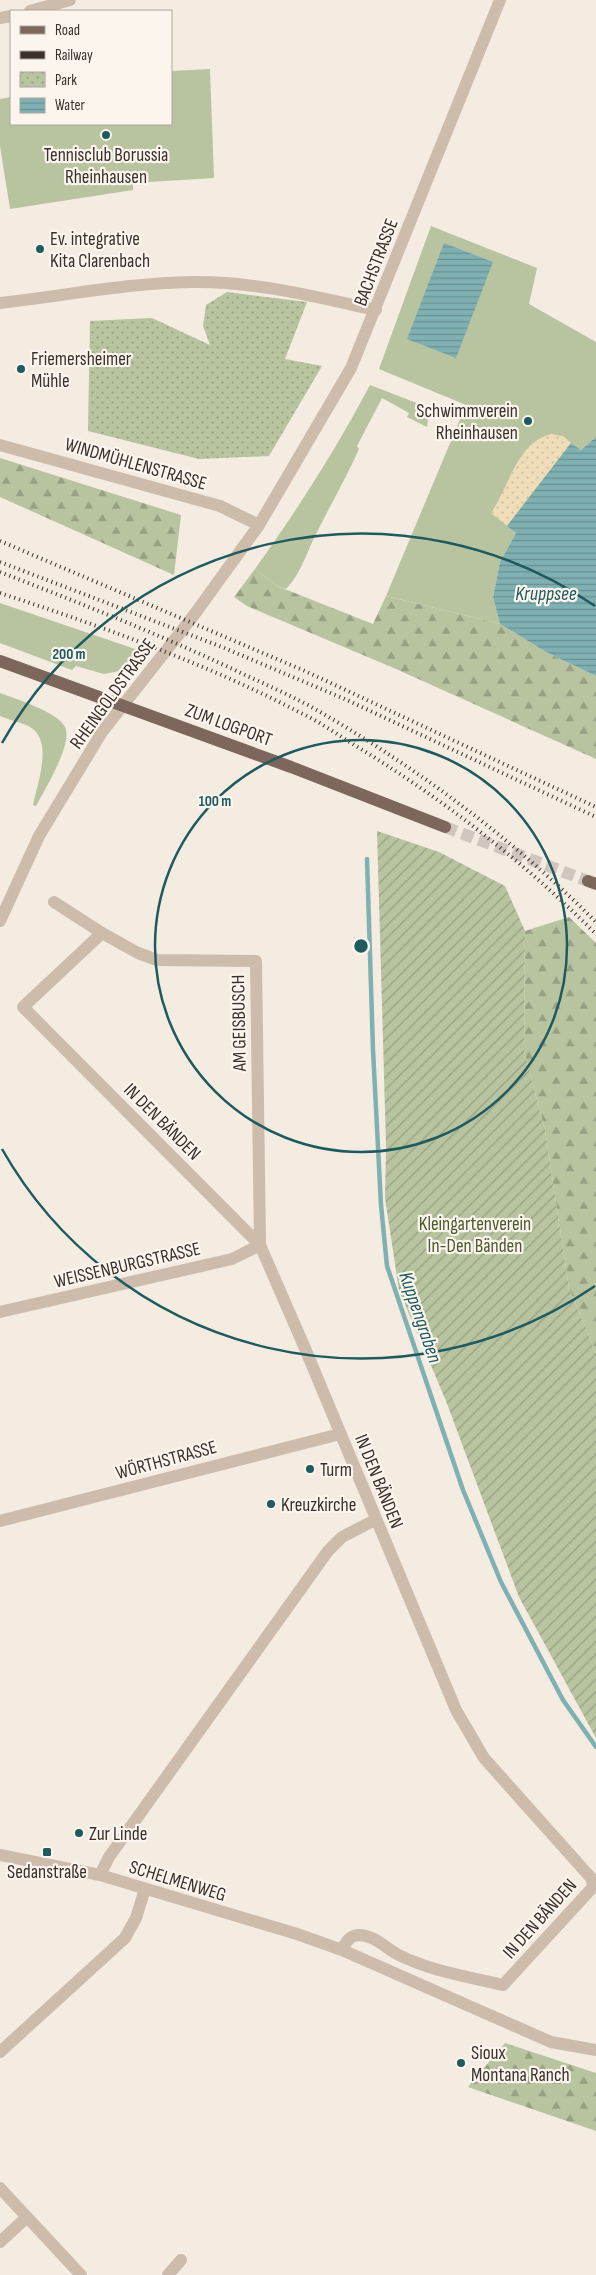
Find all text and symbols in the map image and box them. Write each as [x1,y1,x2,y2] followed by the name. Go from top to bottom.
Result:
[10,10,172,125] legend
[55,21,80,40] text: Road
[55,46,93,65] text: Railway
[55,71,77,90] text: Park
[55,96,86,115] text: Water
[100,129,112,141] marker: Tennisclub Borussia Rheinhausen
[44,144,168,189] place label: Tennisclub Borussia Rheinhausen
[349,216,404,309] street label: BACHSTRASSE
[50,228,150,273] place label: Ev. integrative Kita Clarenbach
[34,243,46,255] marker: Ev. integrative Kita Clarenbach
[31,348,132,393] place label: Friemersheimer Mühle
[15,363,27,375] marker: Friemersheimer Mühle
[416,400,518,445] place label: Schwimmverein Rheinhausen
[522,415,534,427] marker: Schwimmverein Rheinhausen
[62,433,209,496] street label: WINDMÜHLENSTRASSE
[515,582,577,606] water label: Kruppsee
[65,634,161,754] street label: RHEINGOLDSTRASSE
[52,645,86,664] text: 200 m
[182,699,275,752] street label: ZUM LOGPORT
[199,792,231,811] text: 100 m
[352,937,370,955] centre of rings
[227,975,252,1072] street label: AM GEISBUSCH
[119,1079,205,1165] street label: IN DEN BÄNDEN
[419,1213,531,1258] park label: Kleingartenverein In-Den Bänden
[52,1237,203,1294] street label: WEISSENBURGSTRASSE
[393,1269,447,1366] water label: Kuppengraben
[349,1431,408,1532] street label: IN DEN BÄNDEN
[113,1436,219,1485] street label: WÖRTHSTRASSE
[320,1459,352,1482] place label: Turm
[304,1463,316,1475] marker: Turm
[281,1494,356,1517] place label: Kreuzkirche
[265,1498,277,1510] marker: Kreuzkirche
[89,1823,147,1846] place label: Zur Linde
[73,1827,85,1839] marker: Zur Linde
[41,1846,53,1858] marker: Sedanstraße
[126,1856,229,1907] street label: SCHELMENWEG
[7,1861,87,1884] place label: Sedanstraße
[498,1874,582,1964] street label: IN DEN BÄNDEN
[471,2042,570,2087] place label: Sioux Montana Ranch
[455,2057,467,2069] marker: Sioux Montana Ranch

